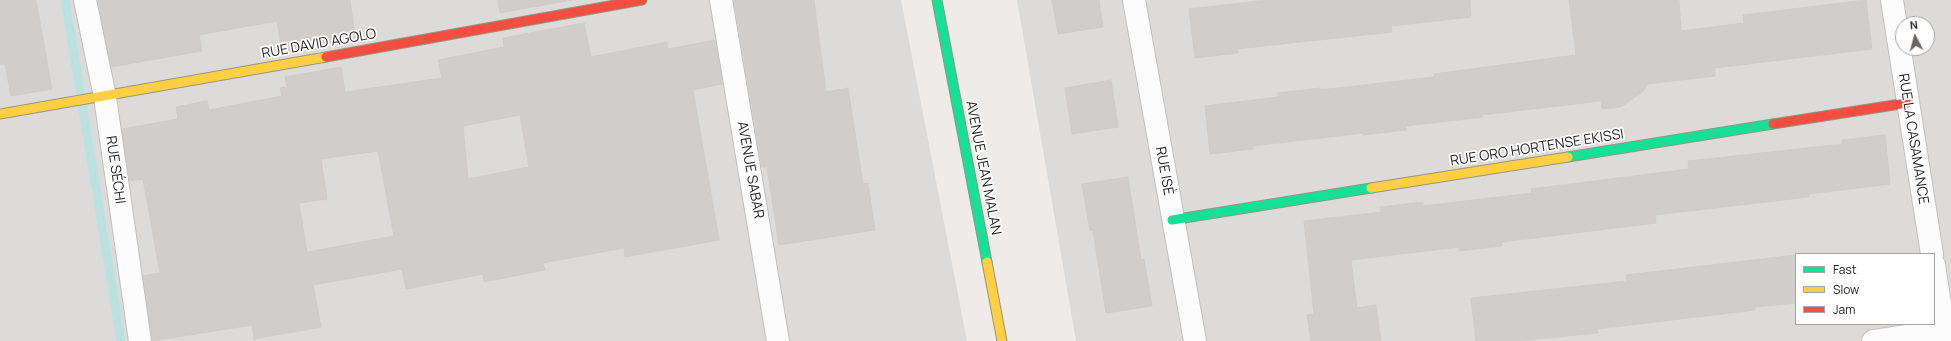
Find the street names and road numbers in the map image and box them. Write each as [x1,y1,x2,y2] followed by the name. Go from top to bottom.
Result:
[260,26,378,62] street label: RUE DAVID AGOLO
[1894,72,1932,206] street label: RUE LA CASAMANCE
[962,99,1004,237] street label: AVENUE JEAN MALAN
[733,120,767,220] street label: AVENUE SABAR
[1449,126,1625,170] street label: RUE ORO HORTENSE EKISSI
[102,135,128,205] street label: RUE SÉCHI
[1151,145,1177,197] street label: RUE ISÈ

